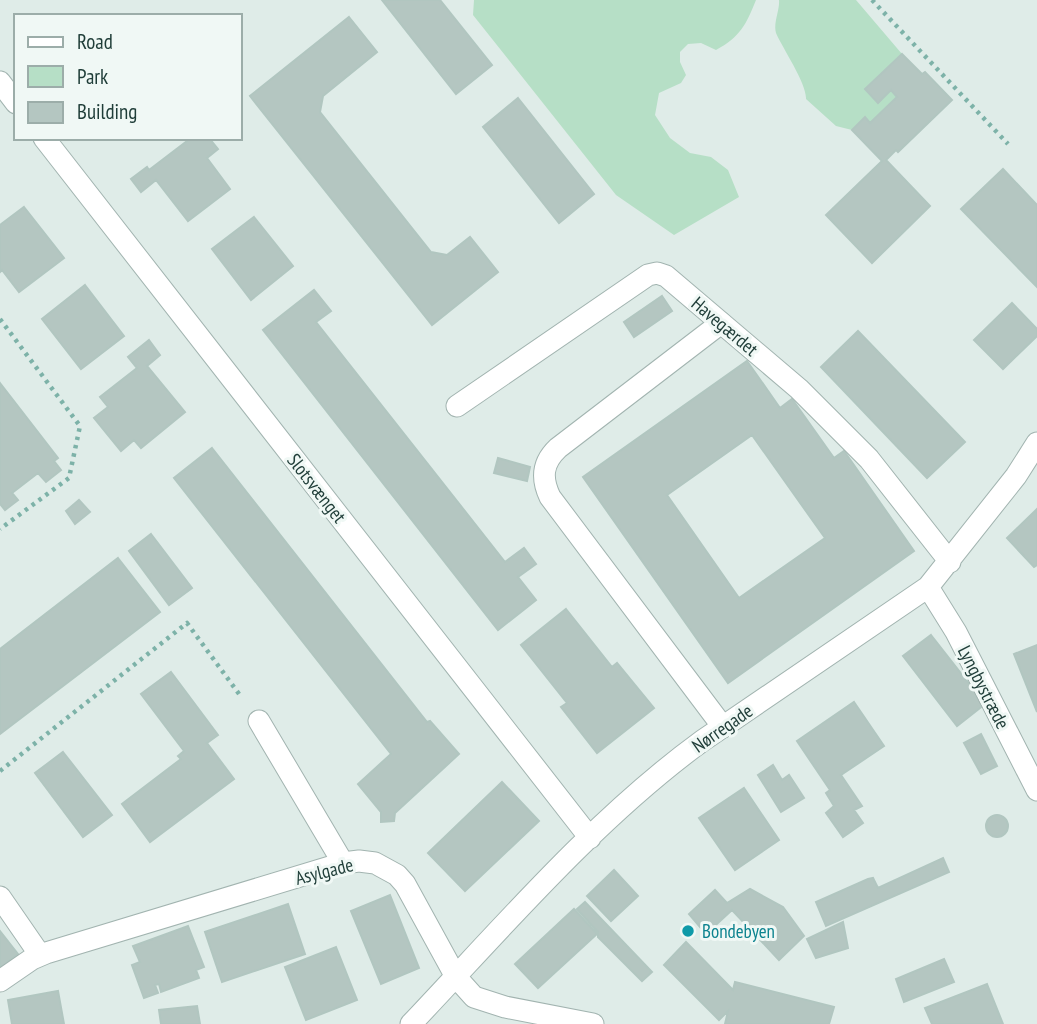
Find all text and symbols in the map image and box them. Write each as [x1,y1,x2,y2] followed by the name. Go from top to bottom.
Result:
[14,14,242,140] legend
[77,28,113,55] text: Road
[77,63,108,90] text: Park
[77,98,137,125] text: Building
[687,291,764,361] street label: Havegærdet
[282,448,352,528] street label: Slotsvænget
[953,641,1015,733] street label: Lyngbystræde
[687,698,757,757] street label: Nørregade
[293,852,356,890] street label: Asylgade
[702,919,775,943] place label: Bondebyen
[680,923,696,939] marker: Bondebyen

